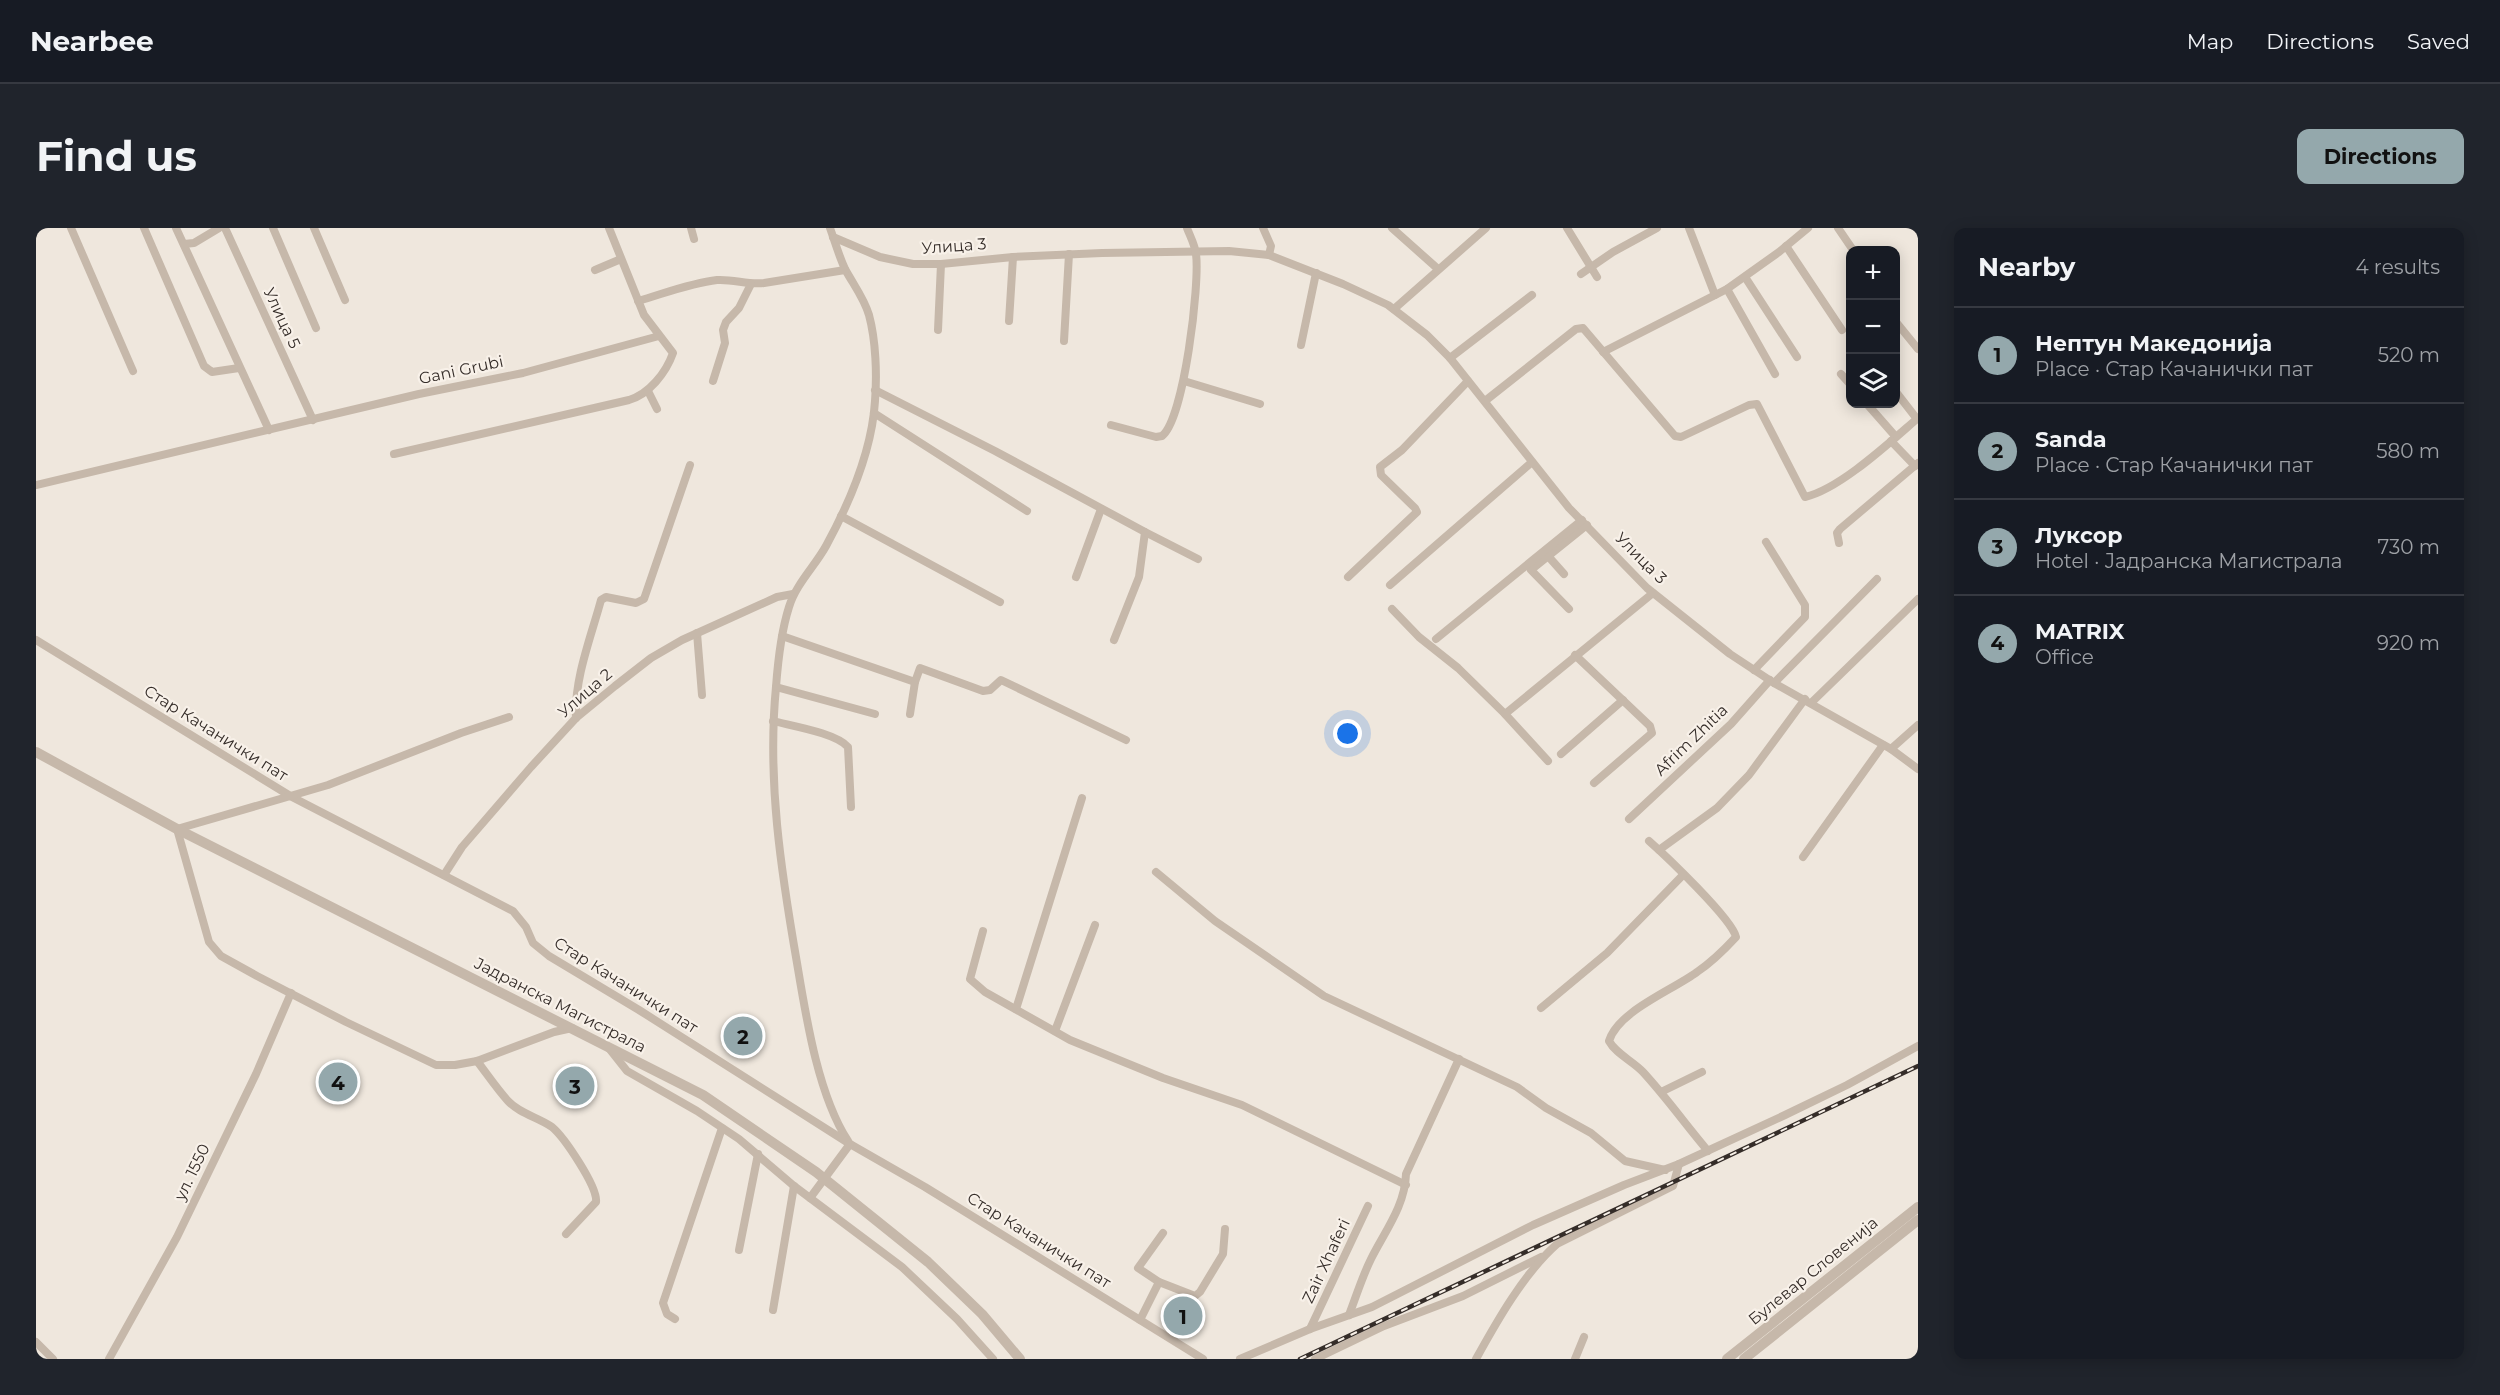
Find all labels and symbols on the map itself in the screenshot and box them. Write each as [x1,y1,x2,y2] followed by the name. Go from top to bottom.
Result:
[921,234,987,258] street label: Улица 3
[260,285,304,351] street label: Улица 5
[417,352,505,388] street label: Gani Grubi
[1611,528,1671,588] street label: Улица 3
[554,665,616,721] street label: Улица 2
[141,681,292,785] street label: Стар Качанички пат
[1650,700,1732,780] street label: Afrim Zhitia
[1333,719,1362,748] your location
[551,933,702,1037] street label: Стар Качанички пат
[471,953,649,1057] street label: Јадранска Магистрала
[724,1014,762,1058] pin: 2
[318,1060,358,1104] pin: 4
[556,1064,594,1108] pin: 3
[170,1141,214,1204] street label: ул. 1550
[964,1188,1115,1292] street label: Стар Качанички пат
[1745,1213,1881,1329] street label: Булевар Словенија
[1298,1216,1354,1306] street label: Zair Xhaferi
[1164,1294,1202,1338] pin: 1

